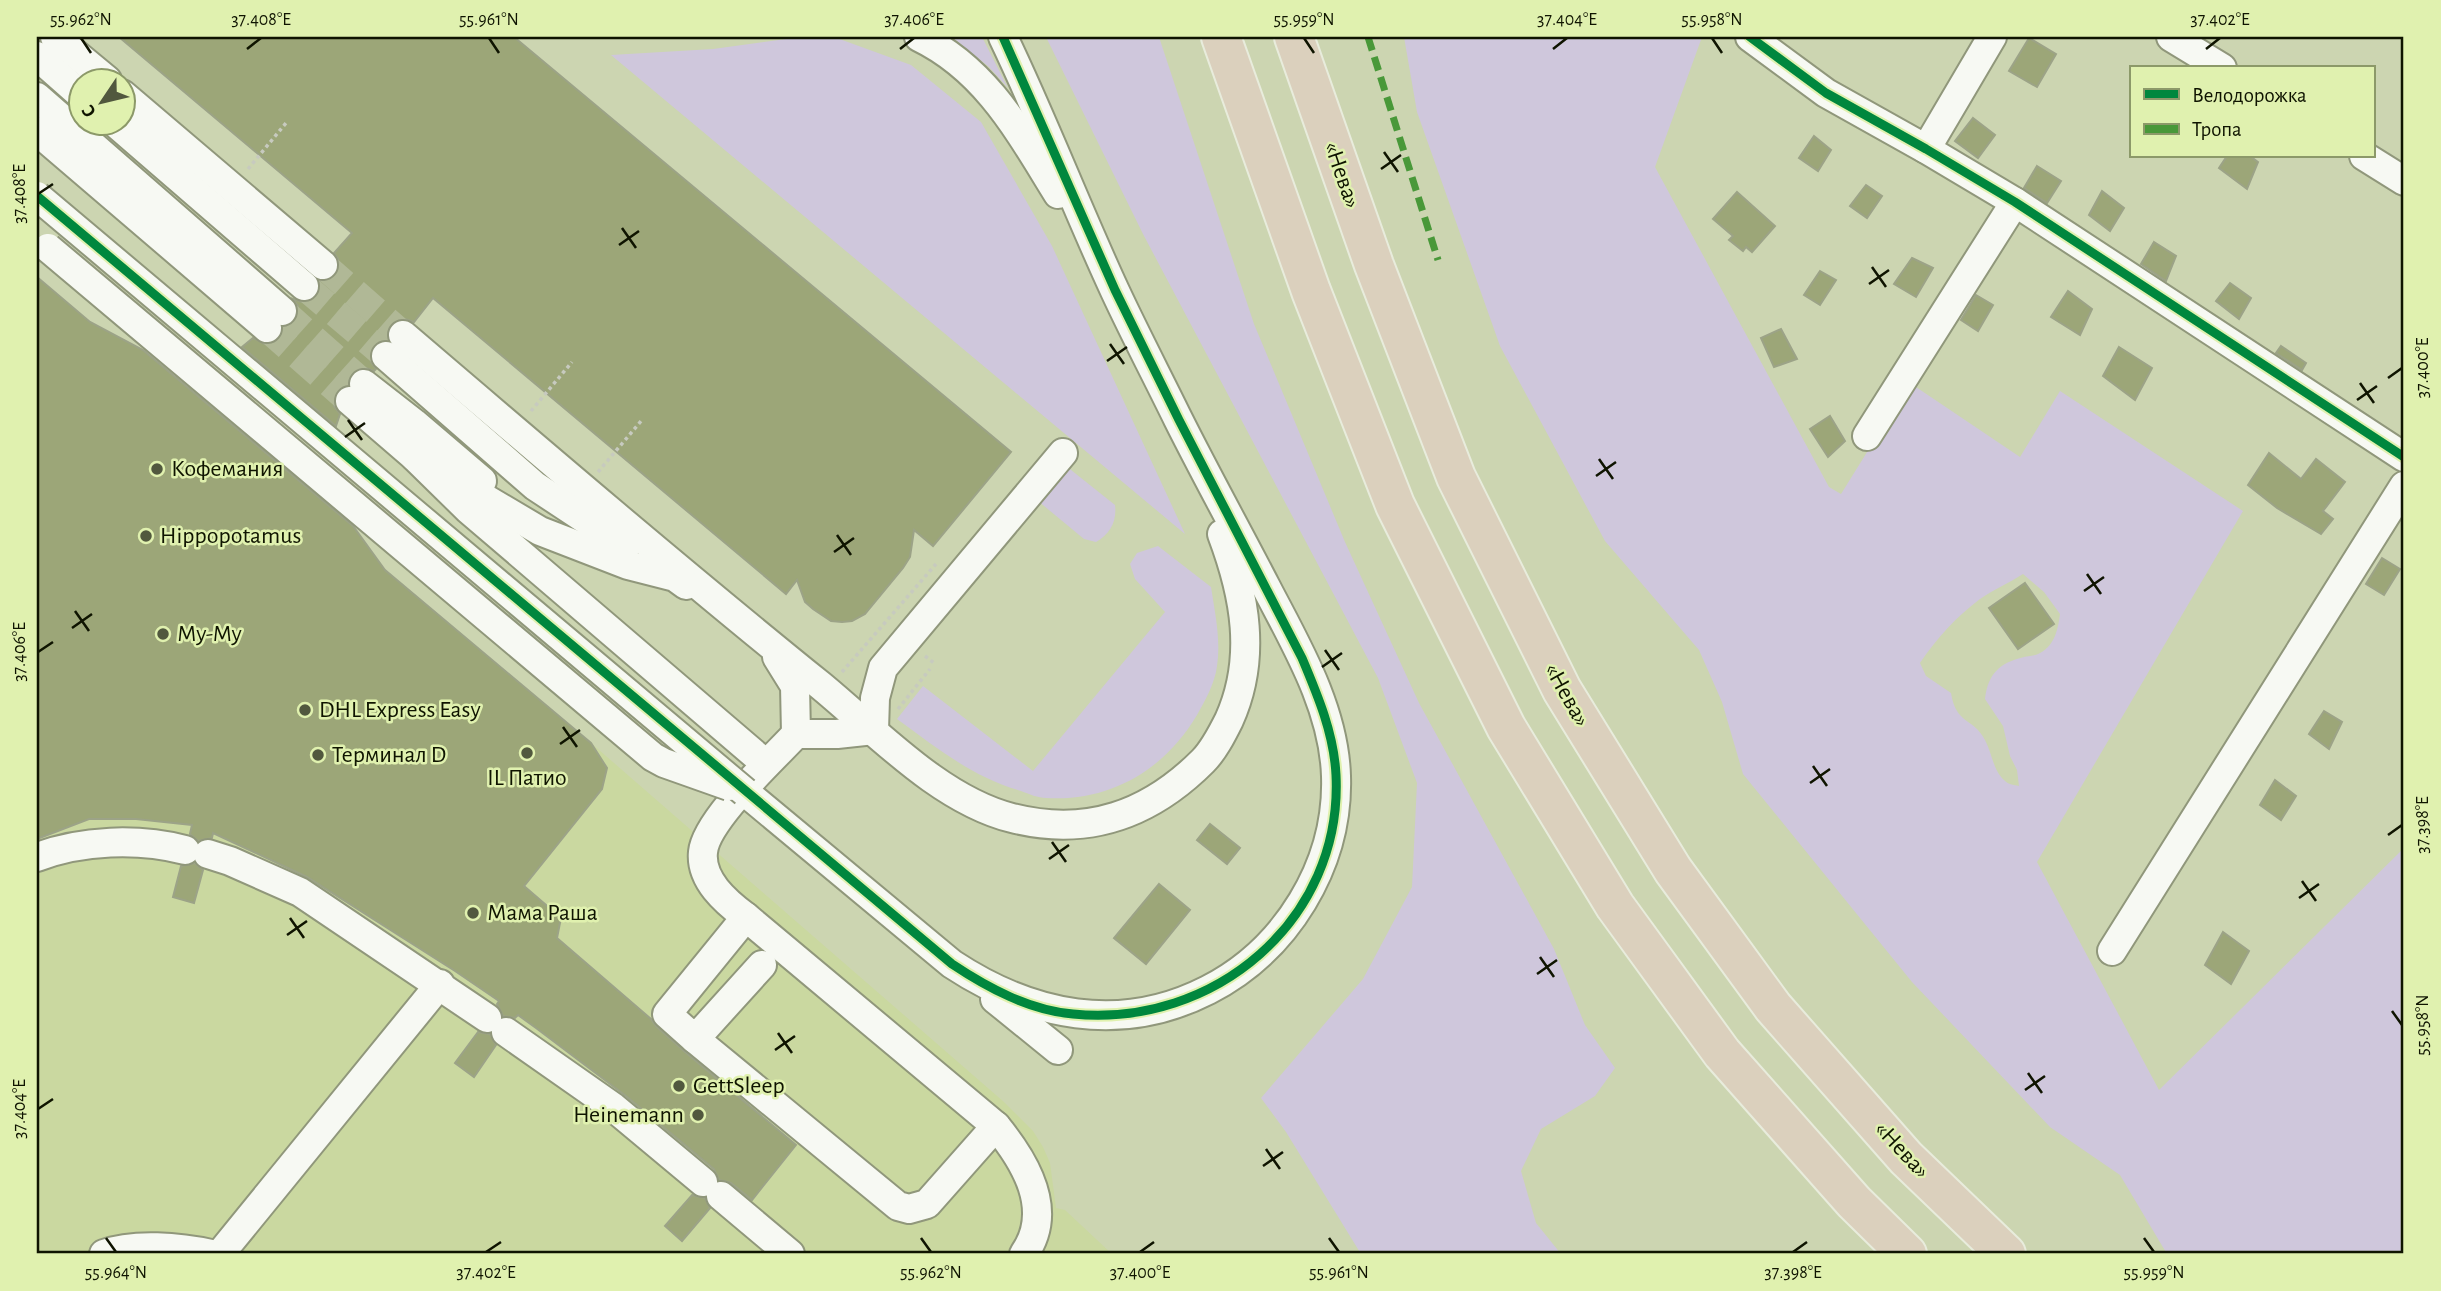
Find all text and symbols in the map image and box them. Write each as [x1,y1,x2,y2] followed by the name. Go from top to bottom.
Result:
[50,11,112,29] text: 55.962°N
[231,11,291,29] text: 37.408°E
[459,11,519,29] text: 55.961°N
[884,11,944,29] text: 37.406°E
[1273,11,1335,29] text: 55.959°N
[1537,11,1597,29] text: 37.404°E
[1681,11,1743,29] text: 55.958°N
[2190,11,2250,29] text: 37.402°E
[66,66,136,136] north arrow
[2130,66,2374,158] legend
[2192,85,2307,106] text: Велодорожка
[79,101,100,121] text: С
[2192,119,2242,140] text: Тропа
[1319,139,1365,211] street label: «Нева»
[11,164,29,224] text: 37.408°E
[2414,337,2432,398] text: 37.400°E
[171,457,283,481] place label: Кофемания
[149,461,165,477] marker: Кофемания
[160,524,301,548] place label: Hippopotamus
[138,528,154,544] marker: Hippopotamus
[11,622,29,682] text: 37.406°E
[177,622,243,646] place label: Му-Му
[155,626,171,642] marker: Му-Му
[1540,659,1594,731] street label: «Нева»
[319,698,481,722] place label: DHL Express Easy
[297,702,313,718] marker: DHL Express Easy
[332,743,446,767] place label: Терминал D
[519,745,535,761] marker: IL Патио
[310,747,326,763] marker: Терминал D
[487,766,567,790] place label: IL Патио
[2414,796,2432,854] text: 37.398°E
[487,901,598,925] place label: Мама Раша
[465,905,481,921] marker: Мама Раша
[2414,994,2432,1056] text: 55.958°N
[693,1074,785,1098] place label: GettSleep
[671,1078,687,1094] marker: GettSleep
[11,1079,29,1139] text: 37.404°E
[573,1103,684,1127] place label: Heinemann
[690,1107,706,1123] marker: Heinemann
[1870,1117,1934,1183] street label: «Нева»
[85,1264,147,1282] text: 55.964°N
[456,1264,516,1282] text: 37.402°E
[900,1264,962,1282] text: 55.962°N
[1110,1264,1171,1282] text: 37.400°E
[1309,1264,1369,1282] text: 55.961°N
[1764,1264,1822,1282] text: 37.398°E
[2123,1264,2185,1282] text: 55.959°N

